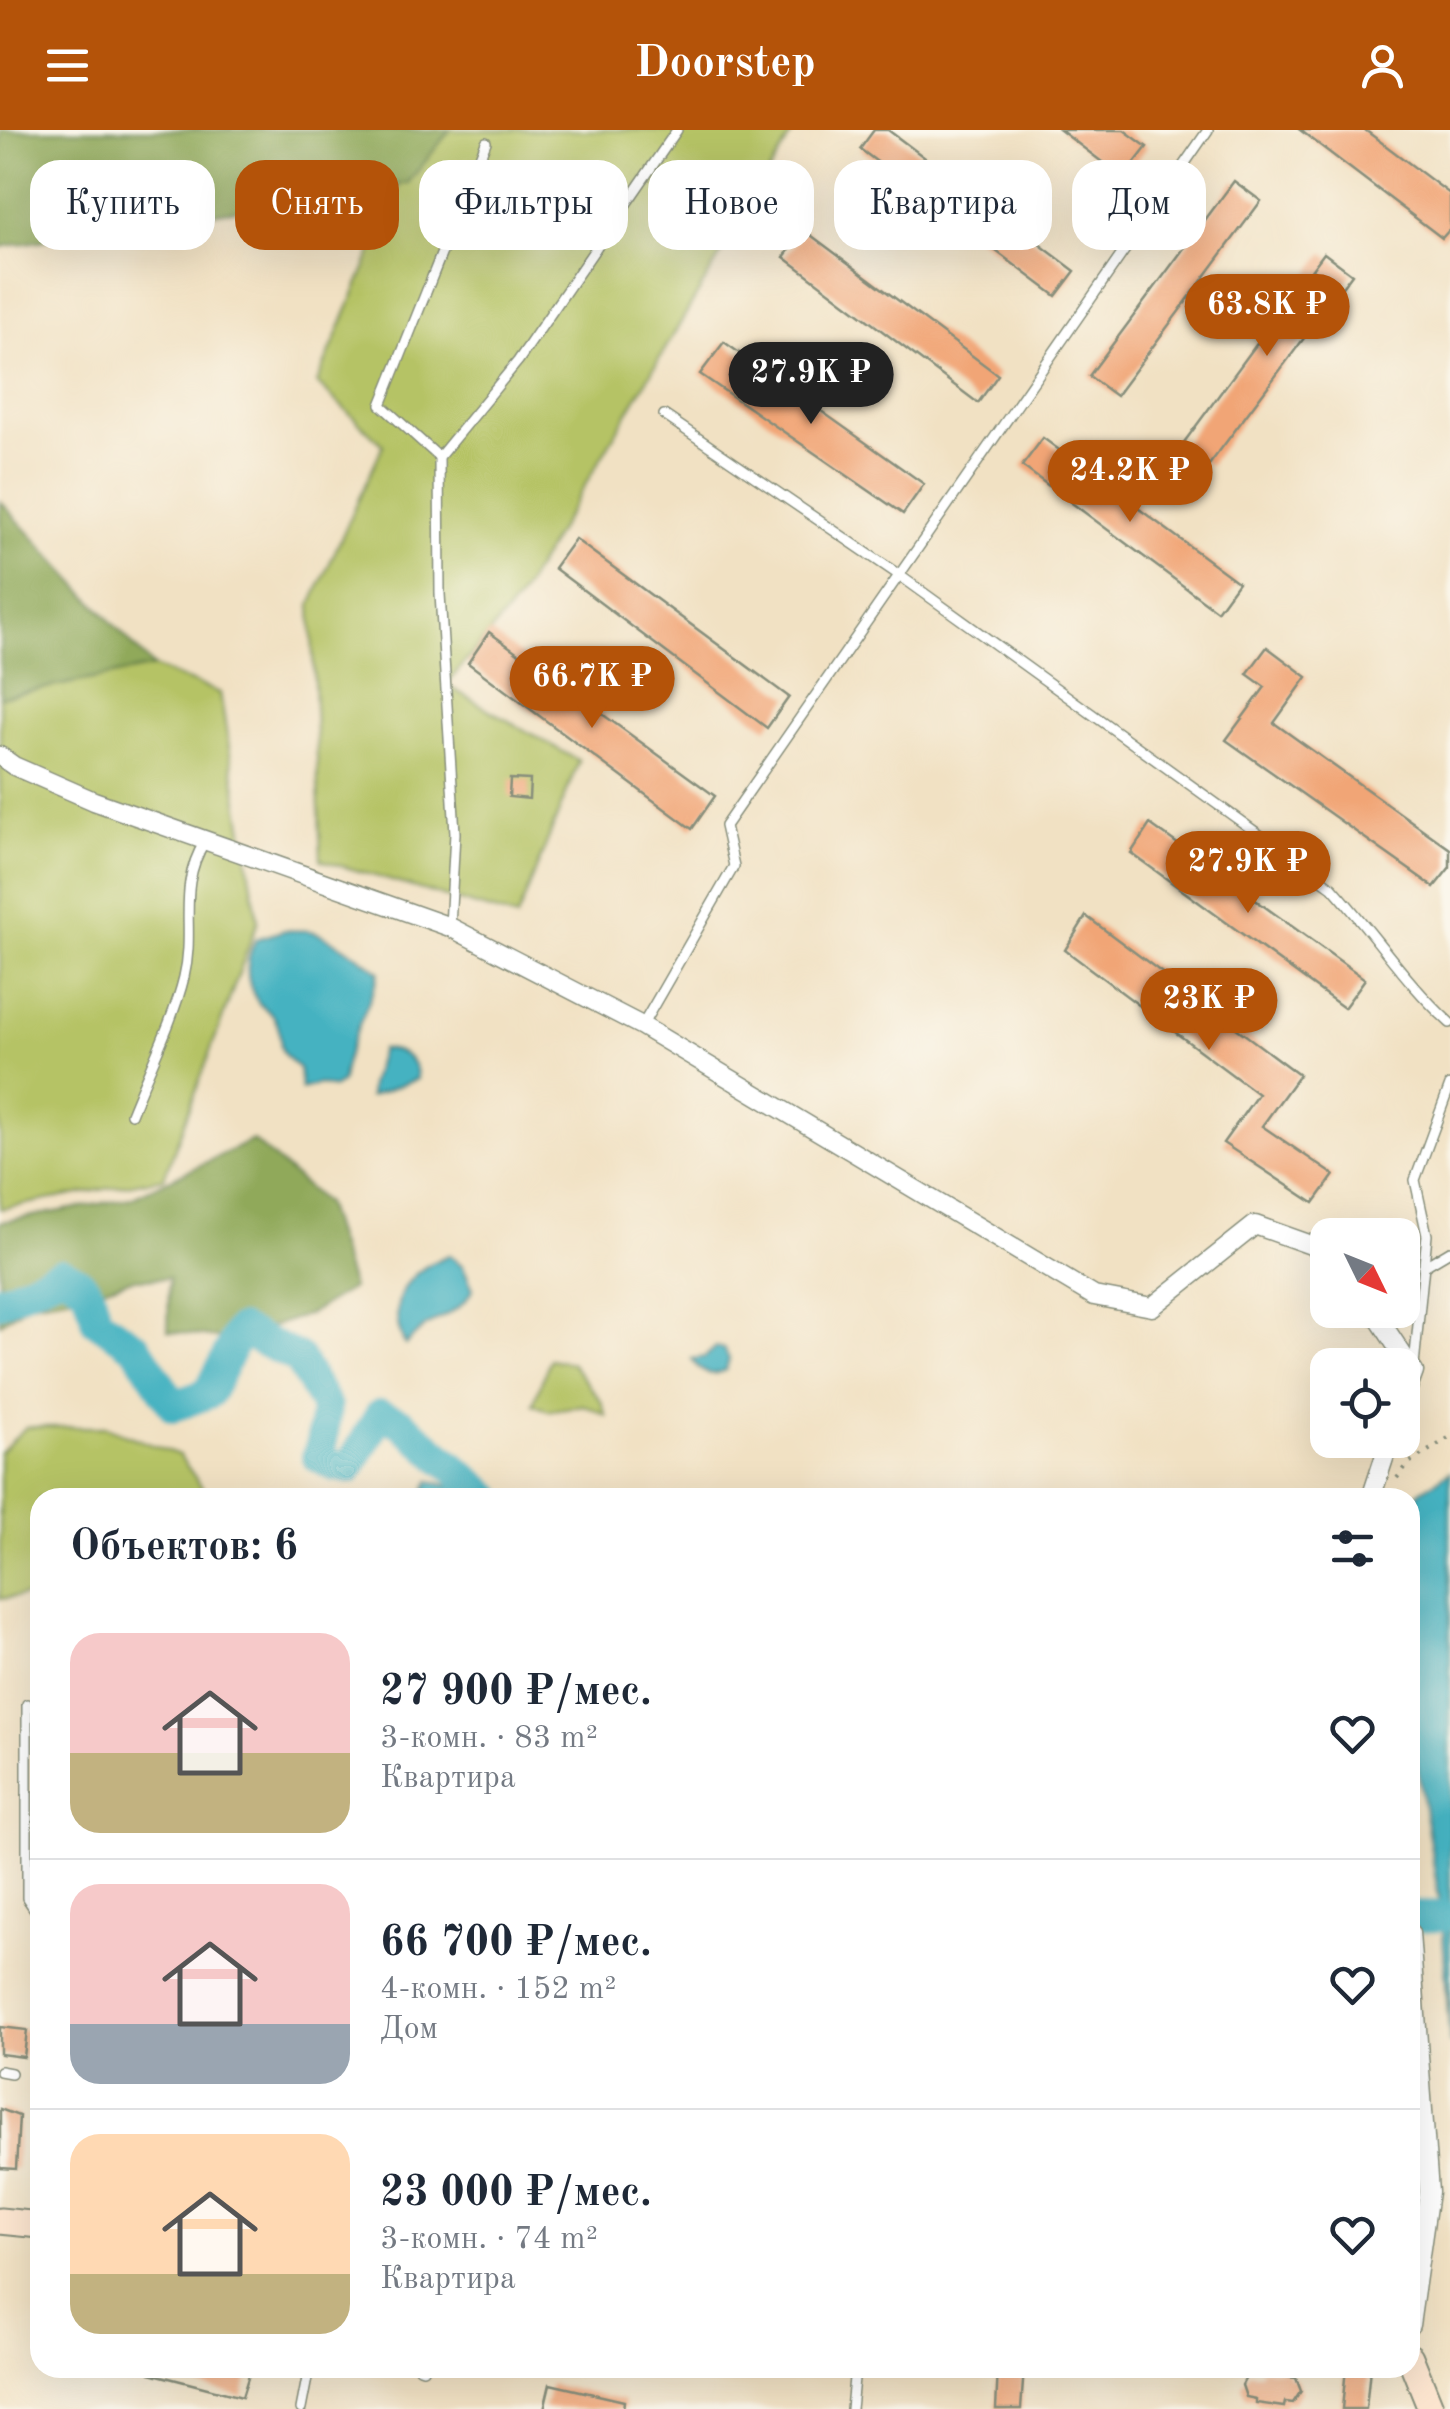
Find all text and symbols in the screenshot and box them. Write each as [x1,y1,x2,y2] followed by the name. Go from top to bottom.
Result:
[40,38,95,93] icon: menu
[1355,38,1410,93] icon: person
[634,42,816,87] text: Doorstep
[30,160,215,250] chip: Купить
[235,160,399,250] chip: Снять
[419,160,628,250] chip: Фильтры
[648,160,814,250] chip: Новое
[834,160,1052,250] chip: Квартира
[1072,160,1206,250] chip: Дом
[1175,274,1359,359] pin: 63.8K ₽
[1207,290,1327,322] text: 63.8K ₽
[719,342,903,427] pin: 27.9K ₽
[751,358,871,390] text: 27.9K ₽
[1038,440,1222,525] pin: 24.2K ₽
[1070,456,1190,488] text: 24.2K ₽
[500,646,684,731] pin: 66.7K ₽
[532,662,652,694] text: 66.7K ₽
[1156,831,1340,916] pin: 27.9K ₽
[1188,847,1308,879] text: 27.9K ₽
[1139,968,1279,1053] pin: 23K ₽
[1162,984,1256,1016] text: 23K ₽
[1310,1218,1420,1328] north arrow
[1310,1218,1420,1458] map controls
[1310,1348,1420,1458] button: locate
[1325,1521,1380,1576] icon: filters
[70,1527,298,1569] text: Объектов: 6
[380,1672,652,1714] text: 27 900 ₽/мес.
[150,1673,270,1793] icon: home
[1325,1706,1380,1761] icon: heart
[380,1723,598,1755] text: 3-комн. · 83 m²
[380,1763,516,1795] text: Квартира
[380,1923,652,1965] text: 66 700 ₽/мес.
[150,1924,270,2044] icon: home
[1325,1957,1380,2012] icon: heart
[380,1974,616,2006] text: 4-комн. · 152 m²
[380,2014,438,2046] text: Дом
[380,2173,652,2215] text: 23 000 ₽/мес.
[150,2174,270,2294] icon: home
[1325,2207,1380,2262] icon: heart
[380,2224,598,2256] text: 3-комн. · 74 m²
[380,2264,516,2296] text: Квартира

